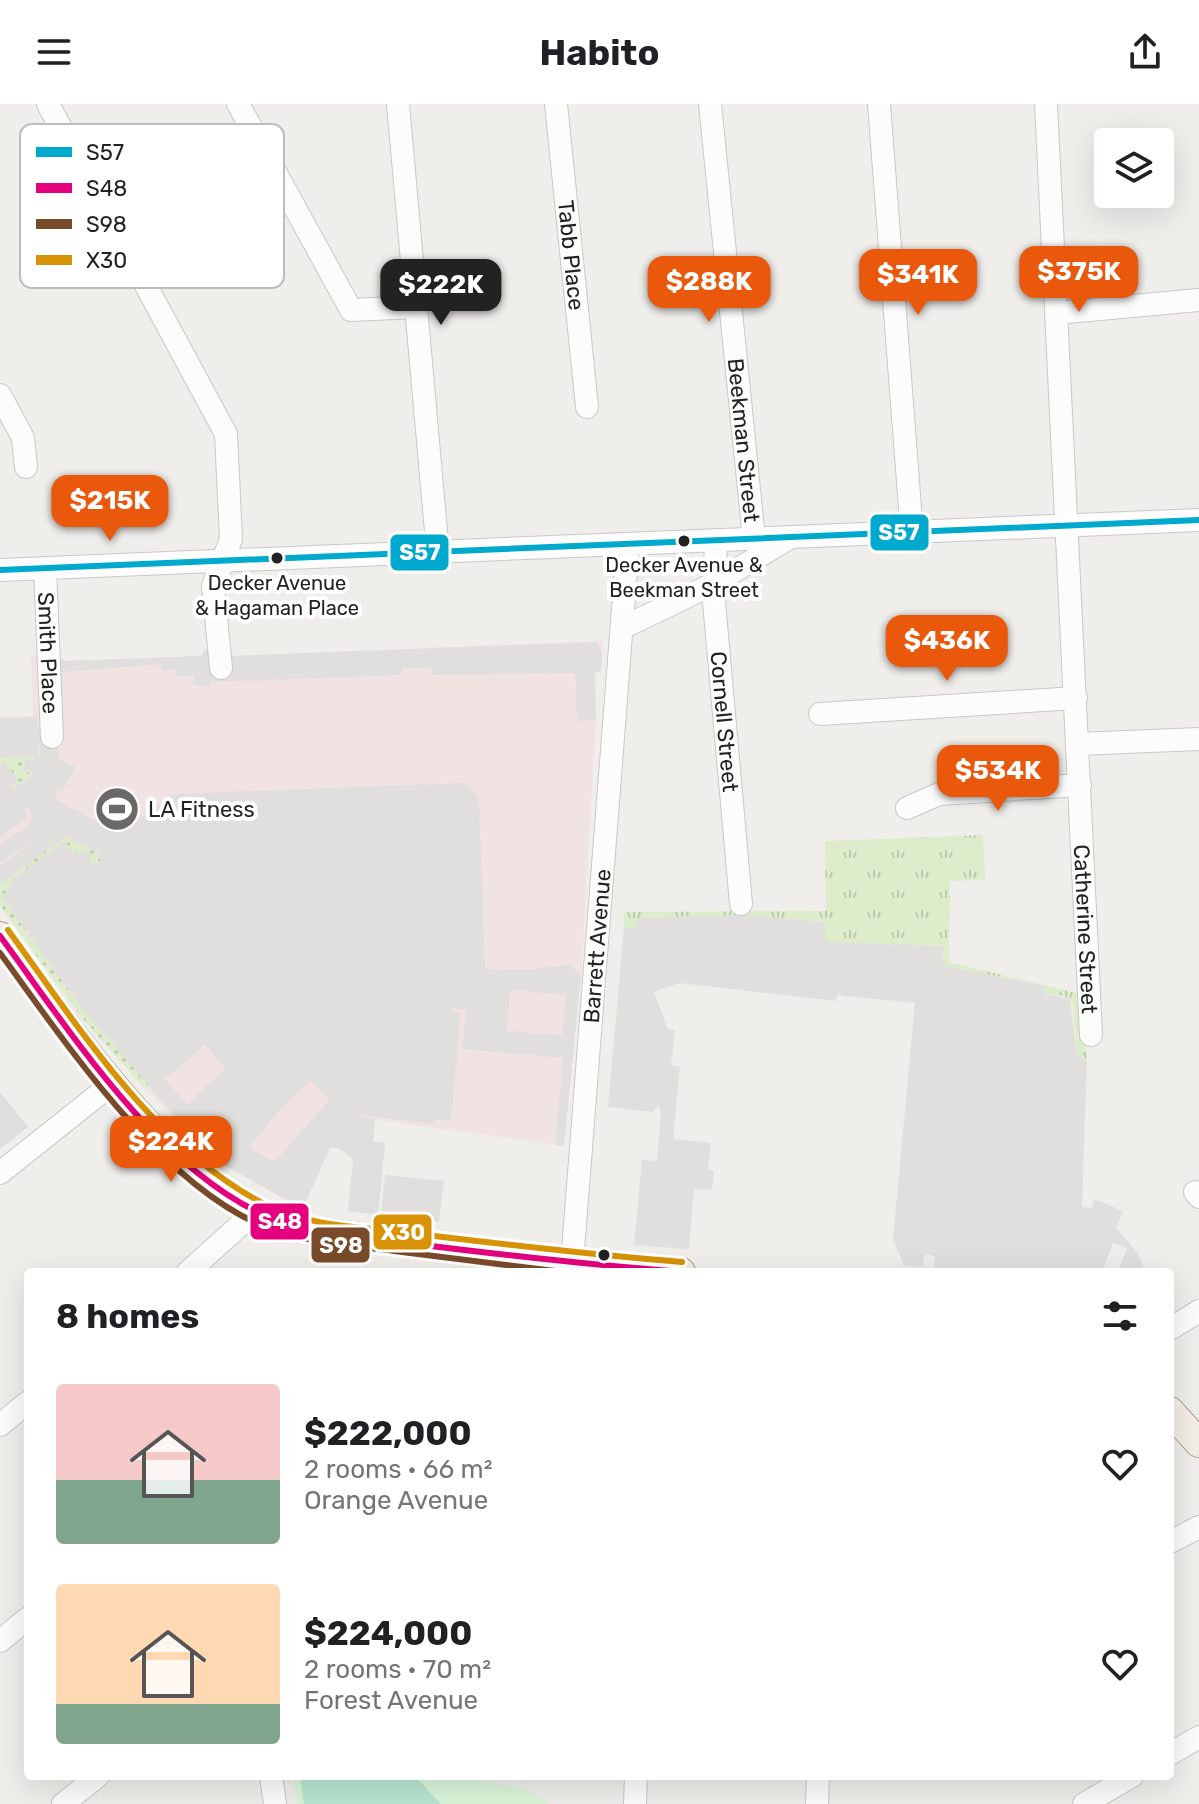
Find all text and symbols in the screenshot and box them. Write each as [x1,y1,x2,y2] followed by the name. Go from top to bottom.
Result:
[32,30,76,74] icon: menu
[1123,30,1167,74] icon: share
[540,31,659,74] text: Habito
[20,124,284,288] legend
[1094,128,1174,208] map controls
[1094,128,1174,208] button: layers
[86,139,124,166] text: S57
[86,175,127,202] text: S48
[552,199,590,312] street label: Tabb Place
[86,211,127,238] text: S98
[1023,246,1135,314] pin: $375K
[86,247,127,274] text: X30
[862,249,974,317] pin: $341K
[653,256,765,324] pin: $288K
[1037,256,1121,287] text: $375K
[385,259,497,327] pin: $222K
[877,259,959,290] text: $341K
[666,266,752,297] text: $288K
[398,269,484,300] text: $222K
[722,357,765,524] street label: Beekman Street
[54,475,166,543] pin: $215K
[69,485,151,516] text: $215K
[869,513,930,552] line badge: S57
[878,519,920,546] text: S57
[389,533,450,572] line badge: S57
[676,533,692,549] marker: Decker Avenue & Beekman Street
[399,539,441,566] text: S57
[269,550,285,566] marker: Decker Avenue & Hagaman Place
[605,553,763,602] place label: Decker Avenue & Beekman Street
[195,571,359,620] place label: Decker Avenue & Hagaman Place
[32,591,64,715] street label: Smith Place
[891,615,1003,683] pin: $436K
[904,625,990,656] text: $436K
[704,650,744,793] street label: Cornell Street
[942,745,1054,813] pin: $534K
[955,755,1041,786] text: $534K
[93,785,141,833] sports icon: LA Fitness
[148,796,255,823] place label: LA Fitness
[1068,844,1103,1015] street label: Catherine Street
[578,868,617,1024] street label: Barrett Avenue
[115,1116,227,1184] pin: $224K
[128,1126,214,1157] text: $224K
[249,1202,310,1241] line badge: S48
[258,1208,302,1235] text: S48
[372,1213,433,1251] line badge: X30
[381,1219,425,1246] text: X30
[310,1226,371,1264] line badge: S98
[319,1232,363,1259] text: S98
[596,1247,612,1263] unlabelled marker
[1098,1294,1142,1338] icon: filters
[56,1296,199,1337] text: 8 homes
[304,1413,472,1454] text: $222,000
[120,1416,216,1512] icon: home
[1098,1442,1142,1486] icon: heart
[304,1454,493,1485] text: 2 rooms · 66 m²
[304,1485,488,1516] text: Orange Avenue
[304,1613,472,1654] text: $224,000
[120,1616,216,1712] icon: home
[1098,1642,1142,1686] icon: heart
[304,1654,491,1685] text: 2 rooms · 70 m²
[304,1685,478,1716] text: Forest Avenue

